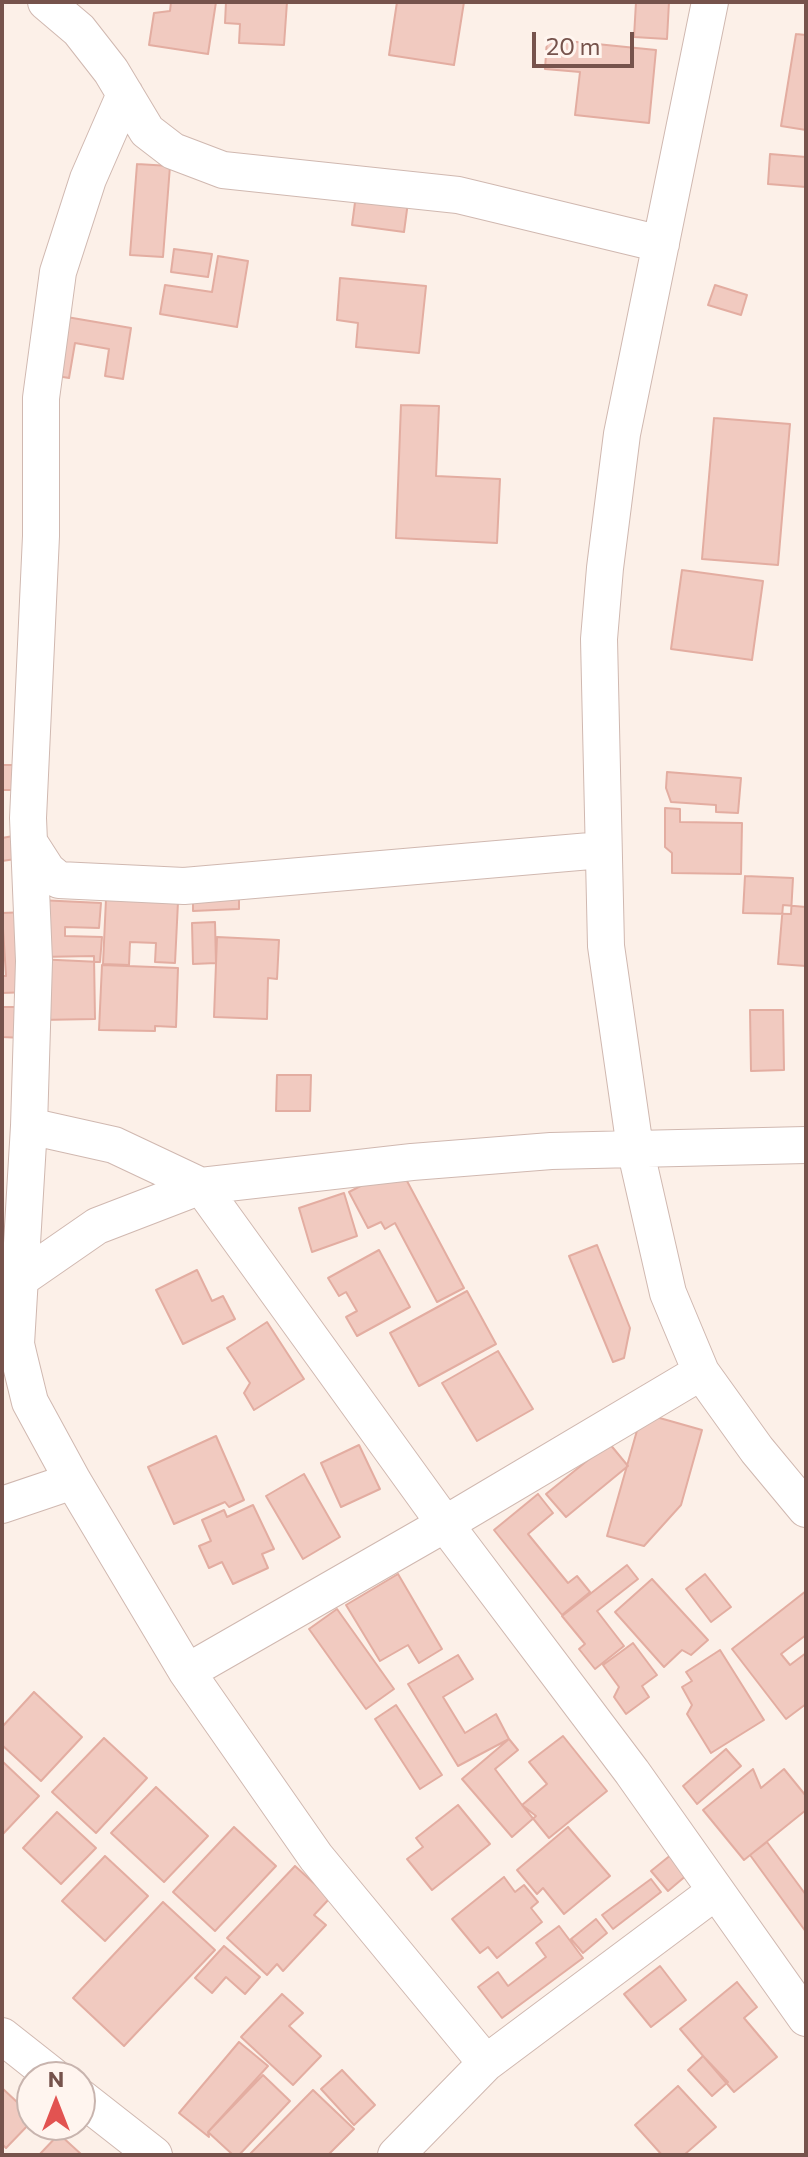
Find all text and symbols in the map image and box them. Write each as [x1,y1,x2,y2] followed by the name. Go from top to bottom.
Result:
[536,16,638,66] scale bar
[546,31,600,60] text: 20 m
[16,2061,96,2141] north arrow
[48,2065,64,2092] text: N

